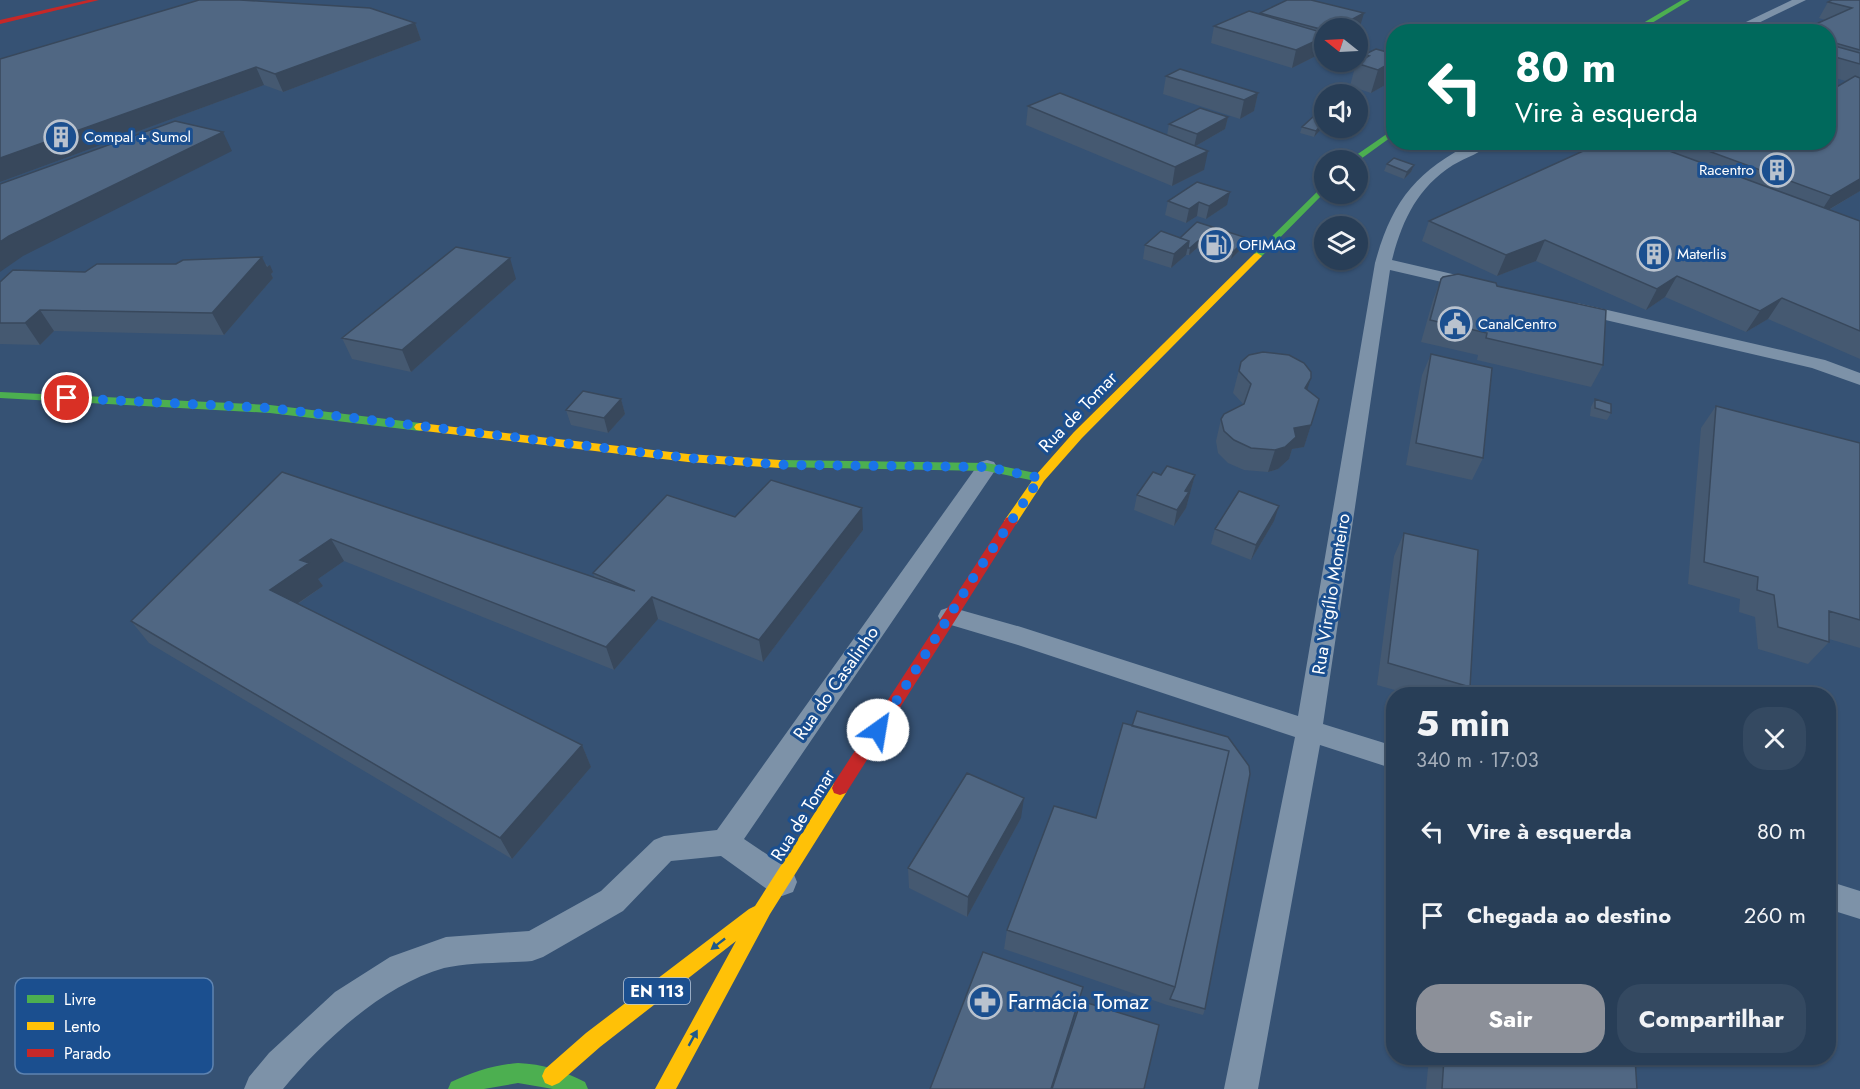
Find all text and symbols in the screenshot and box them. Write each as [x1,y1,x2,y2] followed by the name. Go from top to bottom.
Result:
[1314,18,1368,72] north arrow
[1314,18,1368,270] map controls
[1515,37,1616,98] text: 80 m
[1416,48,1494,126] icon: left
[1314,84,1368,138] button: sound
[1515,93,1698,132] text: Vire à esquerda
[43,119,79,155] building icon: Compal + Sumol
[84,126,191,148] place label: Compal + Sumol
[1314,150,1368,204] button: search
[1759,152,1795,188] building icon: Racentro
[1699,159,1754,181] place label: Racentro
[1314,216,1368,270] button: layers
[1198,227,1234,263] fuel station icon: OFIMAQ
[1239,234,1296,256] place label: OFIMAQ
[1636,236,1672,272] building icon: Materlis
[1677,243,1726,265] place label: Materlis
[1437,306,1473,342] public building icon: CanalCentro
[1478,313,1557,335] place label: CanalCentro
[1033,365,1124,458] street label: Rua de Tomar
[41,372,92,423] pin
[50,381,83,414] icon: arrive
[1305,511,1357,676] street label: Rua Virgílio Monteiro
[787,621,885,745] street label: Rua do Casalinho
[1416,697,1510,749] text: 5 min
[846,698,910,762] position arrow
[1743,707,1806,770] button: close
[1416,746,1539,775] text: 340 m · 17:03
[764,763,842,866] street label: Rua de Tomar
[1416,815,1449,848] icon: left
[1467,815,1632,847] text: Vire à esquerda
[1757,815,1806,847] text: 80 m
[1416,899,1449,932] icon: arrive
[1467,899,1671,931] text: Chegada ao destino
[1744,899,1806,931] text: 260 m
[710,937,726,950] one-way arrow
[15,978,213,1074] legend
[624,978,690,1004] road number: EN 113
[967,984,1003,1020] pharmacy icon: Farmácia Tomaz
[1416,984,1605,1053] button: Sair
[1617,984,1806,1053] button: Compartilhar
[1008,987,1149,1017] place label: Farmácia Tomaz
[64,988,96,1011] text: Livre
[64,1015,101,1038] text: Lento
[688,1029,698,1046] one-way arrow
[64,1042,111,1065] text: Parado

